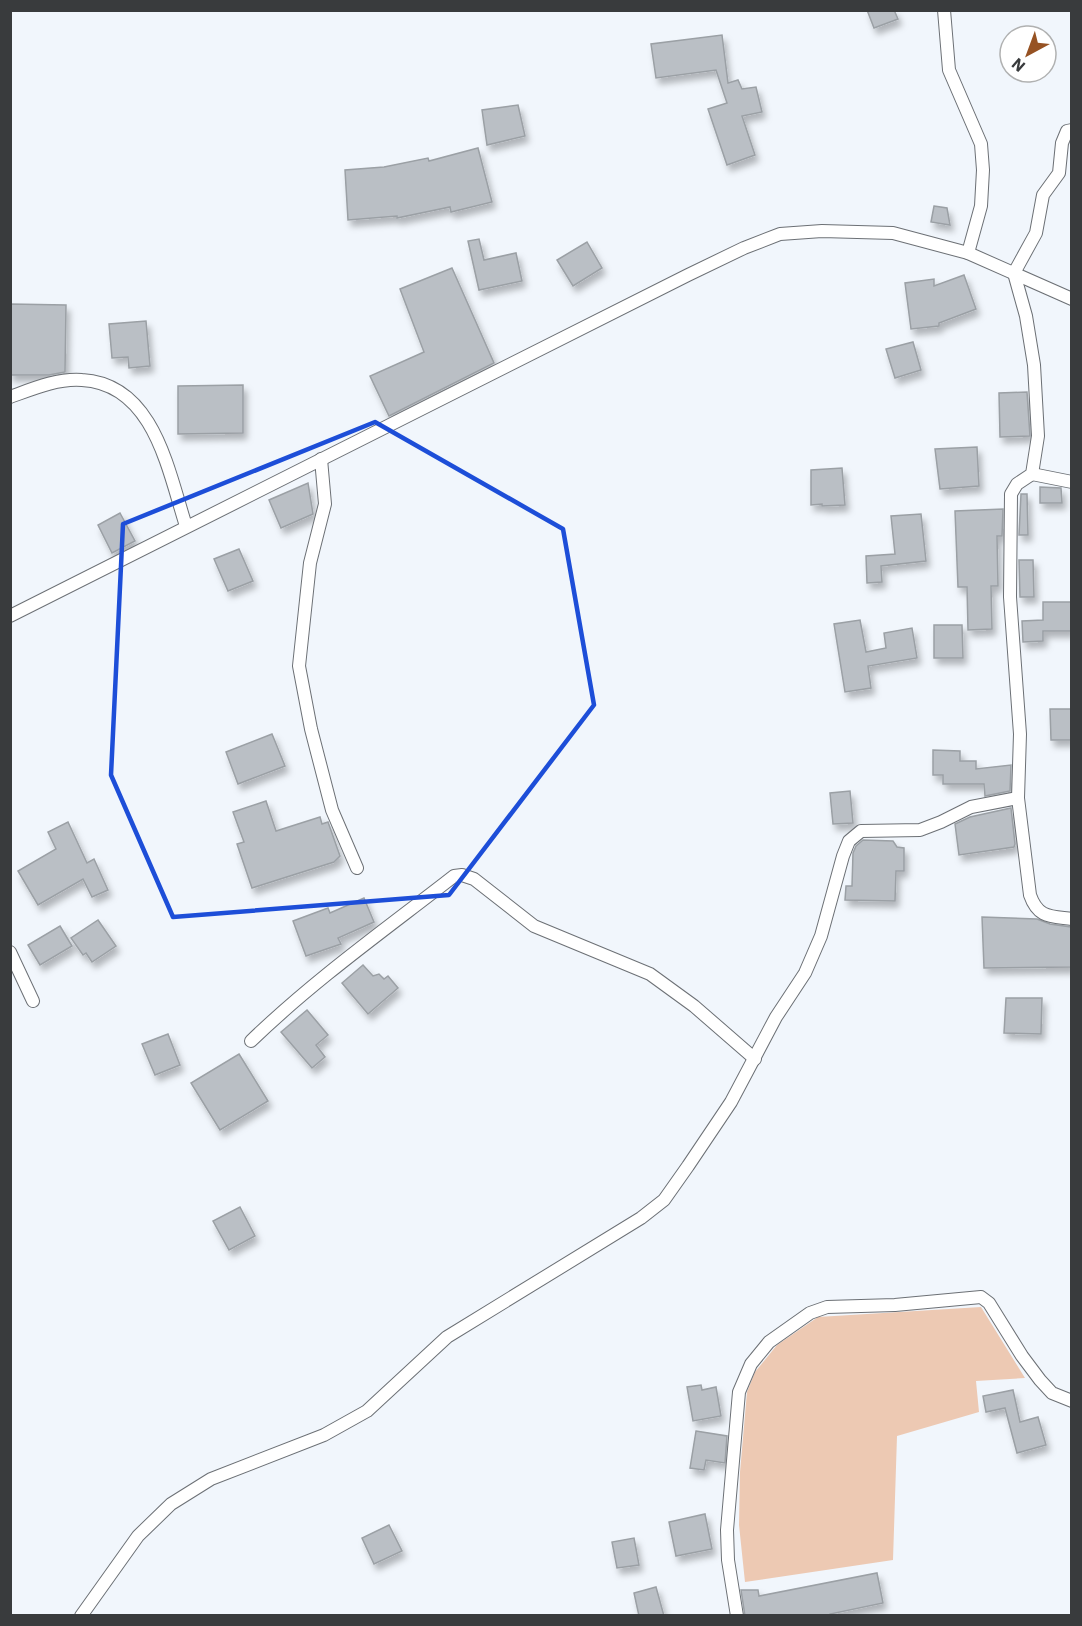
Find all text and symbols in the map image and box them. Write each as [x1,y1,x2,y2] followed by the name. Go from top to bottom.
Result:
[998,24,1058,84] north arrow
[1007,54,1029,77] text: N

